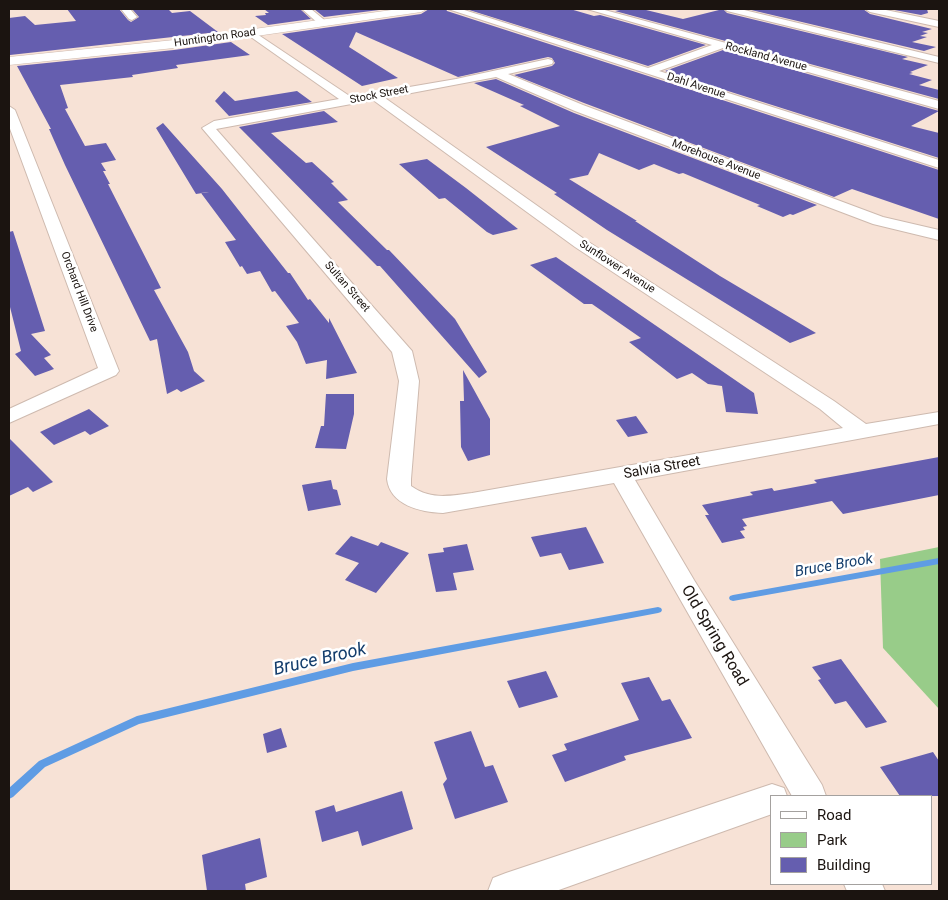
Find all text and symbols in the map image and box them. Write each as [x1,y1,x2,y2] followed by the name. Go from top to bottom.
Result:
[173,26,257,50] street label: Huntington Road
[724,40,808,74] street label: Rockland Avenue
[665,70,727,102] street label: Dahl Avenue
[349,83,409,107] street label: Stock Street
[670,137,762,183] street label: Morehouse Avenue
[577,238,657,296] street label: Sunflower Avenue
[58,250,100,334] street label: Orchard Hill Drive
[321,259,373,315] street label: Sultan Street
[622,453,702,483] street label: Salvia Street
[794,550,874,582] water label: Bruce Brook
[676,582,752,690] street label: Old Spring Road
[271,639,369,681] water label: Bruce Brook
[770,795,933,885] legend
[817,806,851,824] text: Road
[817,831,847,849] text: Park
[817,856,871,874] text: Building

